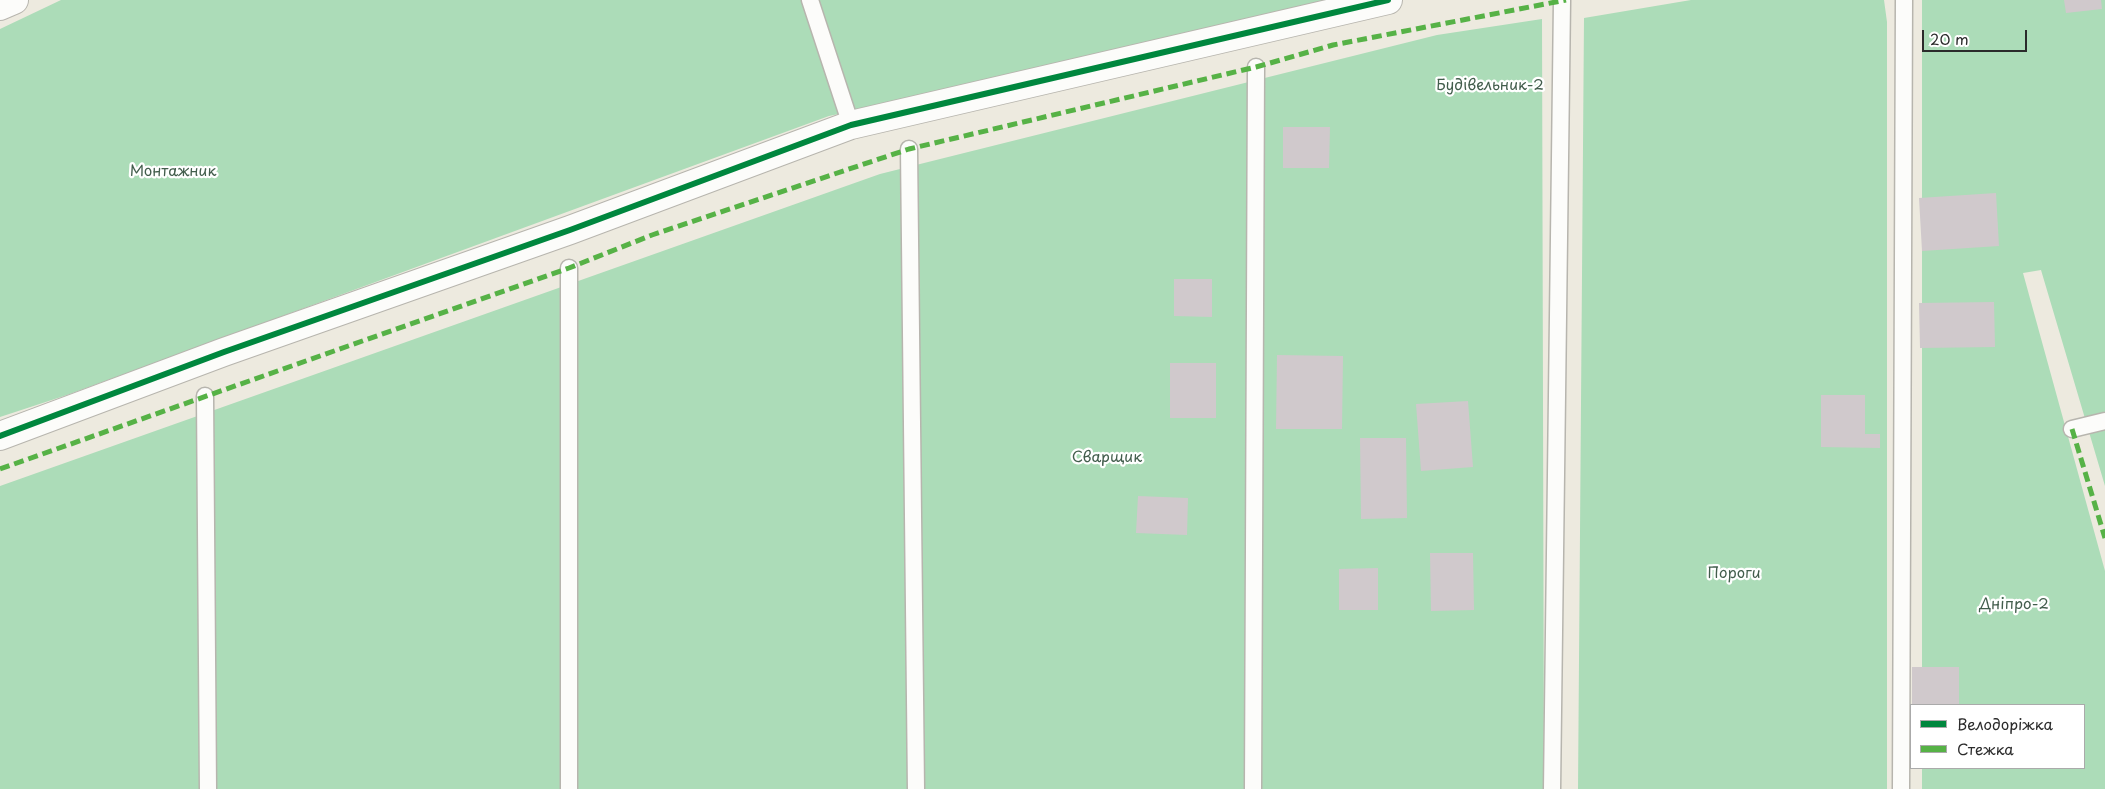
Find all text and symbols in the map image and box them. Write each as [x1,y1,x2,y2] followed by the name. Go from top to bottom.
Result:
[1925,20,2030,52] scale bar
[1930,27,1969,50] text: 20 m
[1436,77,1544,95] park label: Будівельник-2
[130,163,216,181] park label: Монтажник
[1072,449,1142,467] park label: Сварщик
[1707,565,1761,583] park label: Пороги
[1979,596,2049,614] park label: Дніпро-2
[1910,704,2085,769] legend
[1957,712,2053,735] text: Велодоріжка
[1957,737,2014,760] text: Стежка

